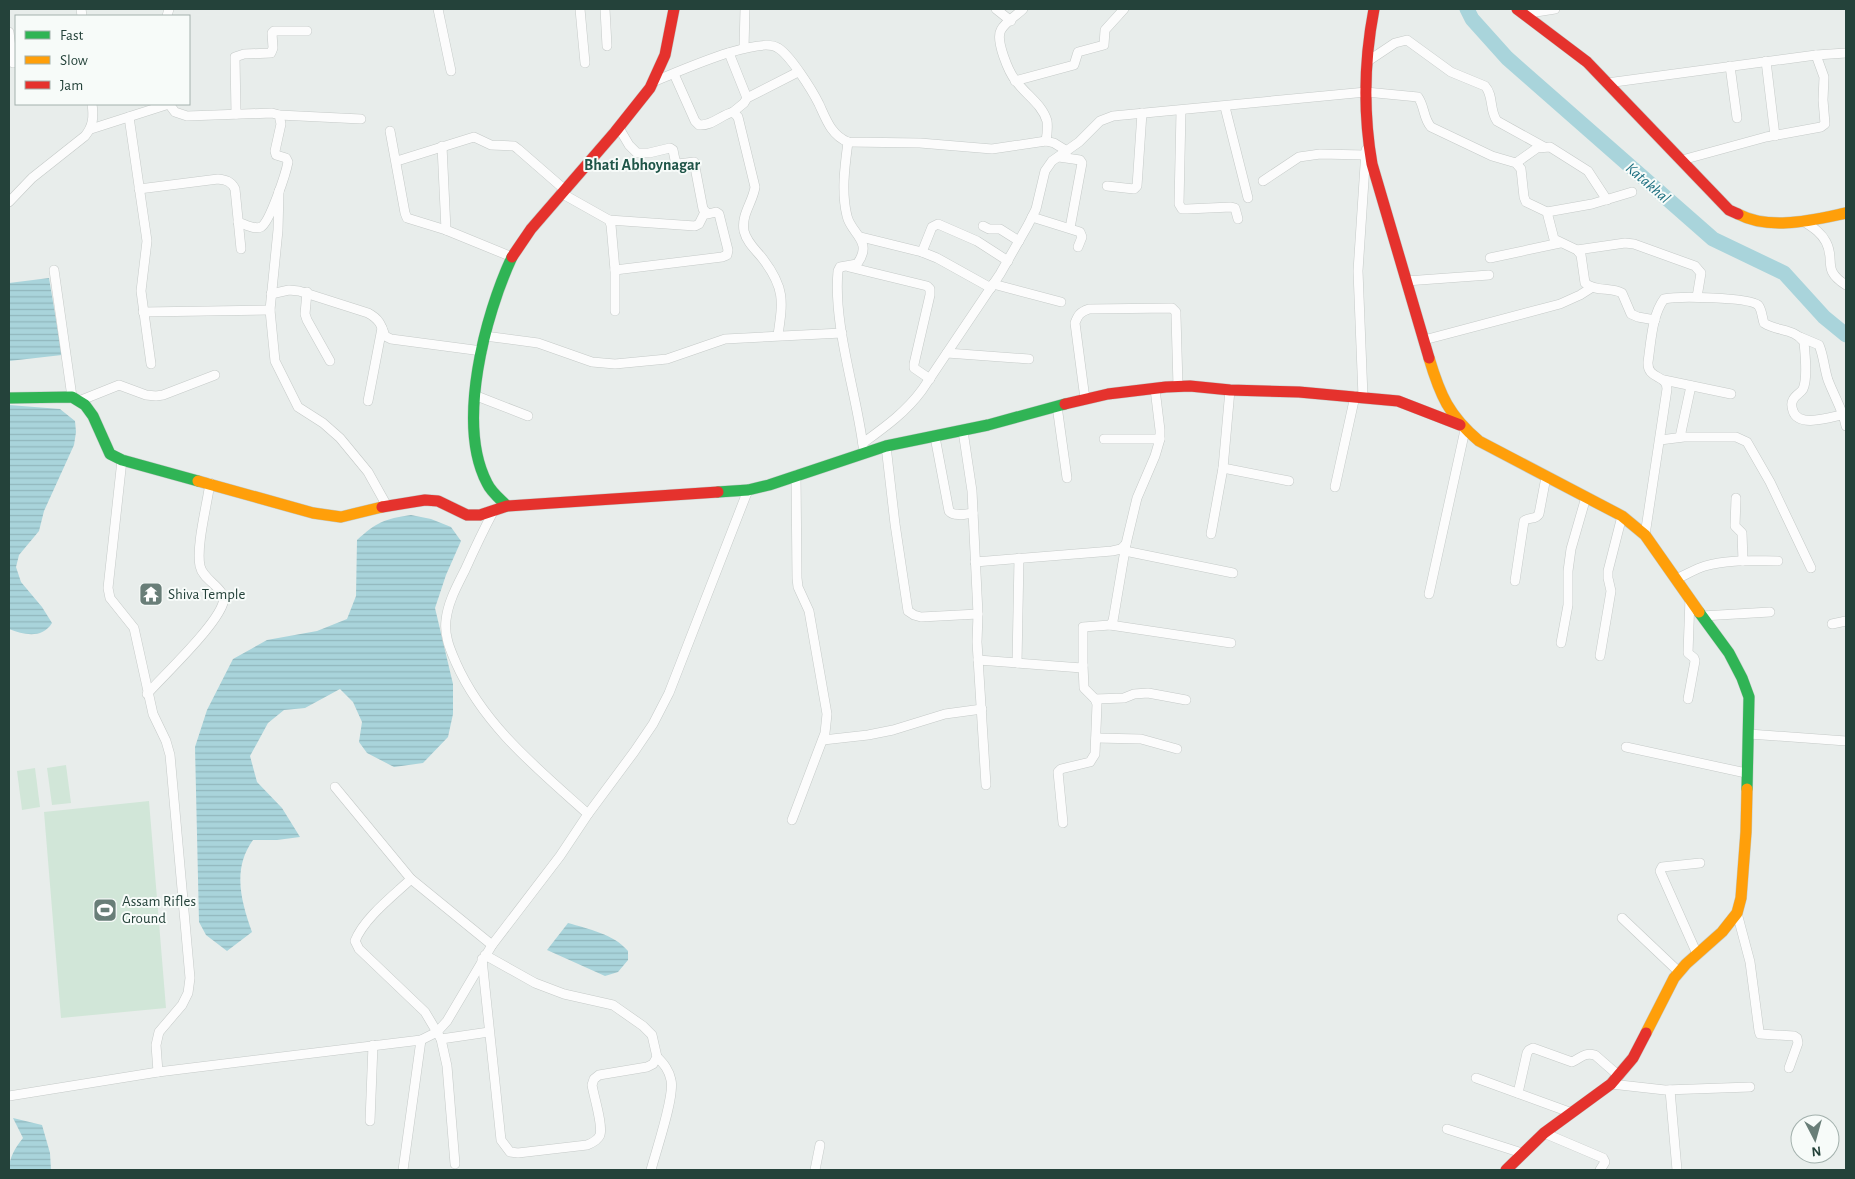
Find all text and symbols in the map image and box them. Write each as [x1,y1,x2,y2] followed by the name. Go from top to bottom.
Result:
[15,15,190,105] legend
[60,28,84,43] text: Fast
[60,53,88,68] text: Slow
[60,78,83,93] text: Jam
[584,157,700,174] district label: Bhati Abhoynagar
[1623,160,1673,206] water label: Katakhal
[138,581,164,607] temple icon: Shiva Temple
[168,587,245,602] place label: Shiva Temple
[122,894,196,926] place label: Assam Rifles Ground
[92,897,118,923] sports icon: Assam Rifles Ground
[1790,1114,1840,1164] north arrow
[1811,1143,1822,1158] text: N

